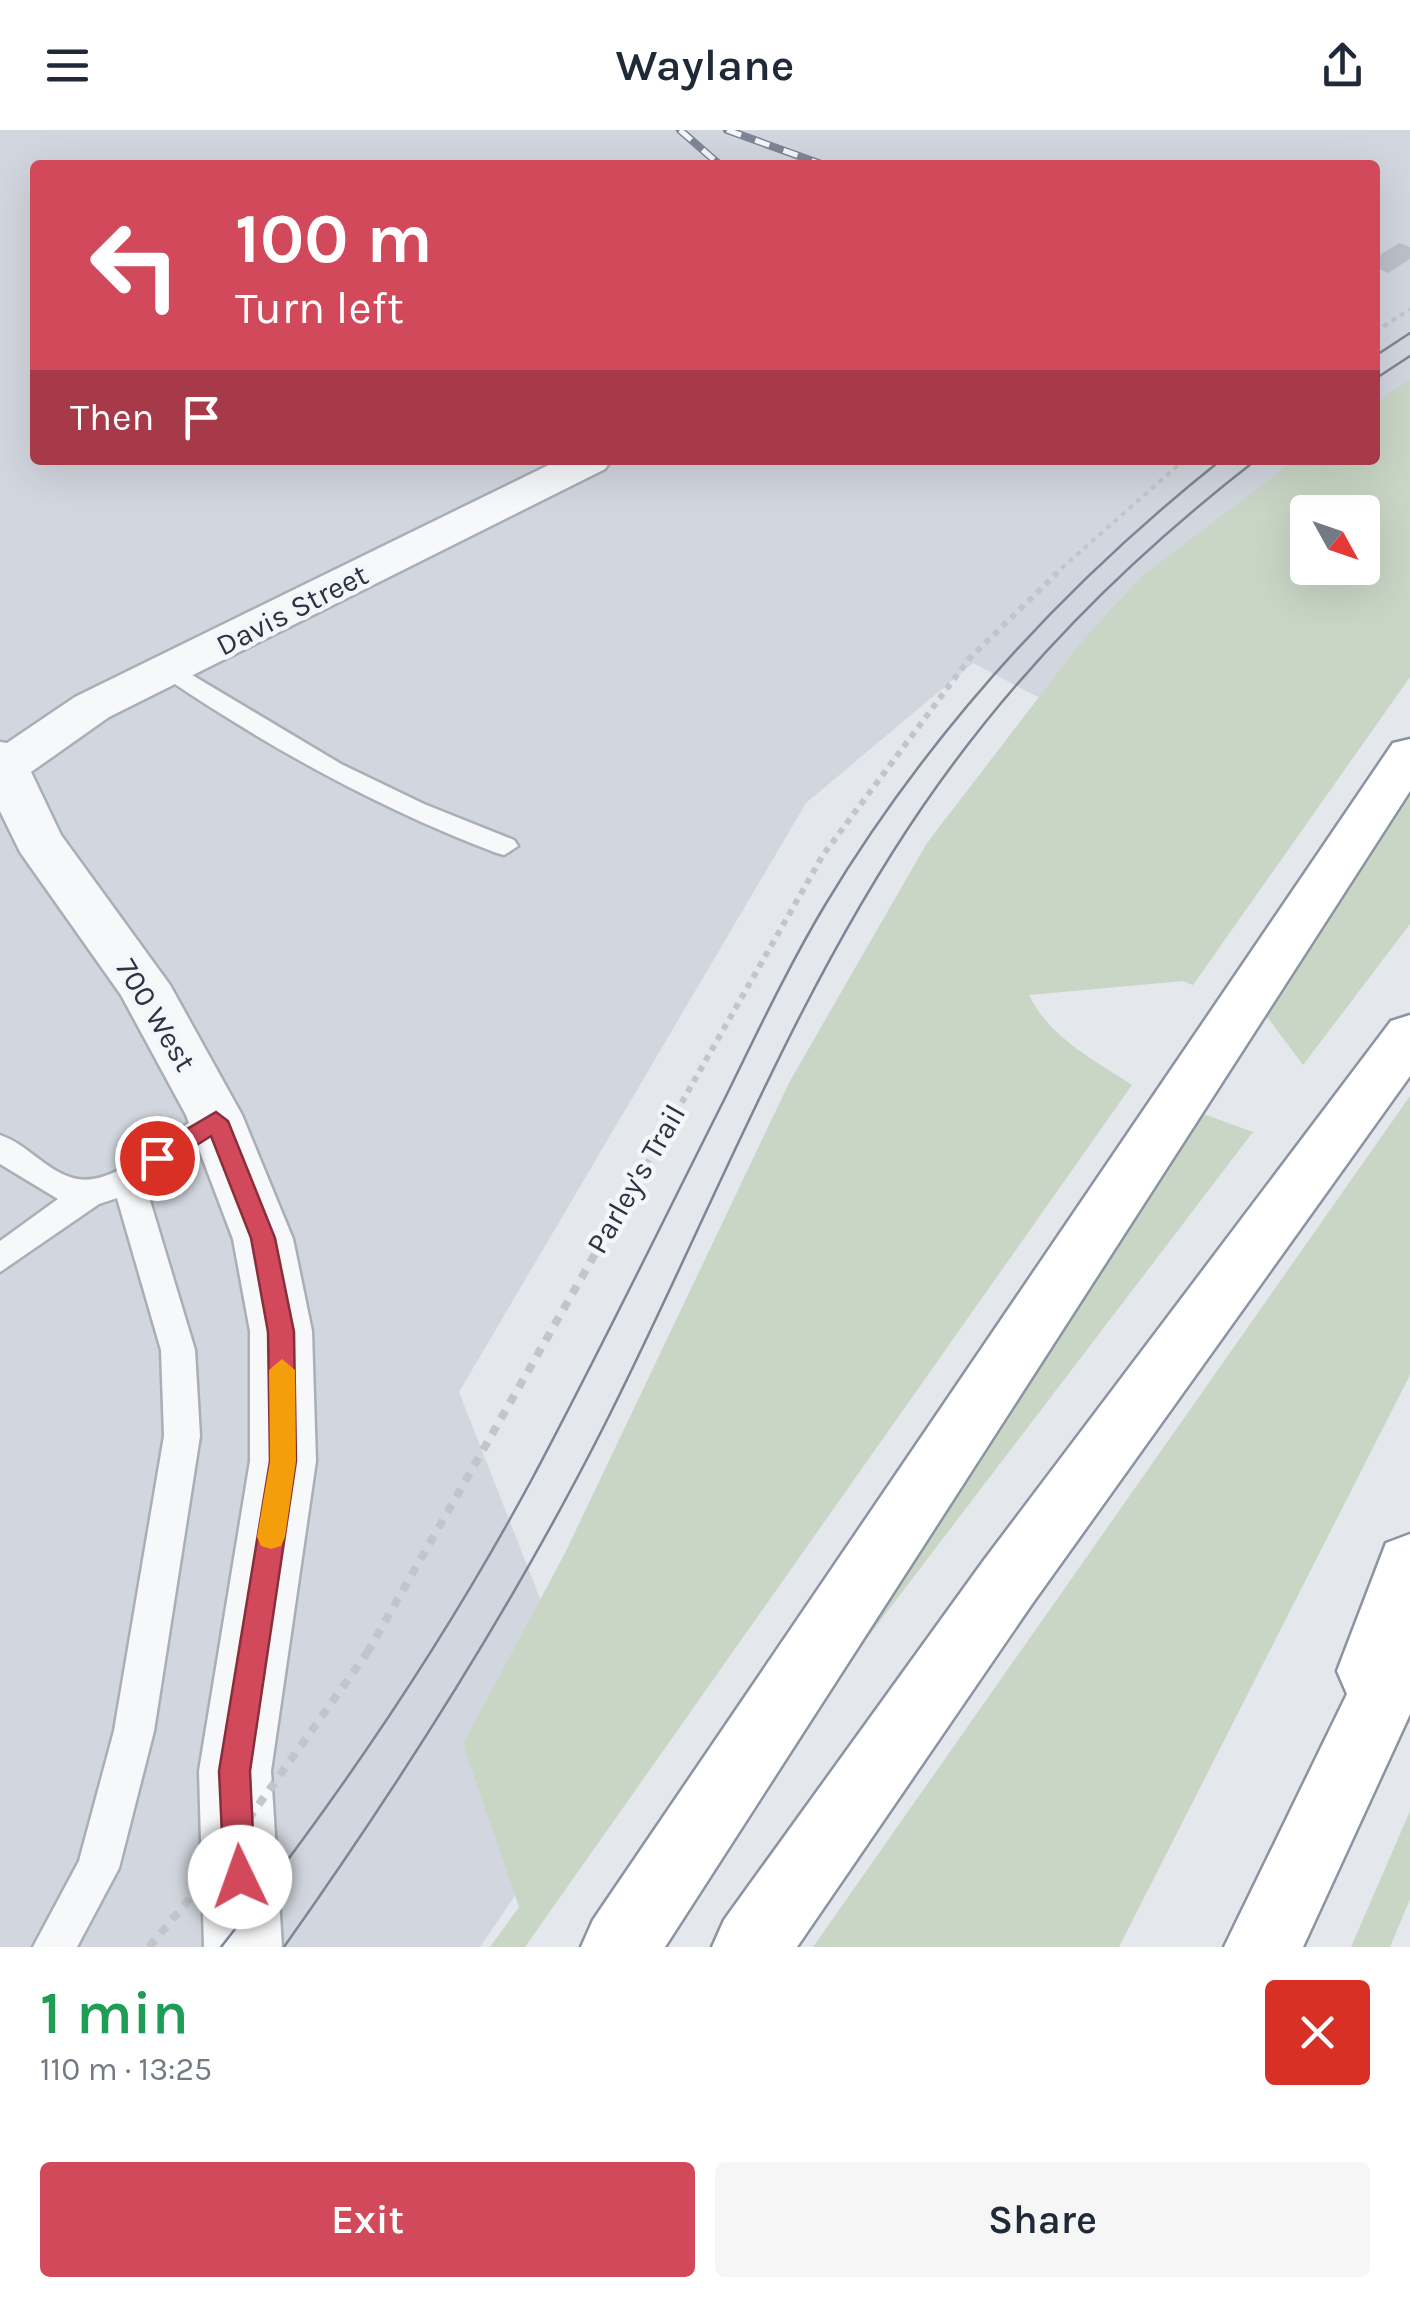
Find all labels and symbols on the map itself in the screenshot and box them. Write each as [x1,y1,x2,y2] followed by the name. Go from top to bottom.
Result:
[1290,495,1380,585] north arrow
[210,556,374,664] street label: Davis Street
[108,952,204,1078] street label: 700 West
[579,1098,693,1260] street label: Parley's Trail
[115,1116,200,1201] pin
[188,1825,292,1929] position arrow

